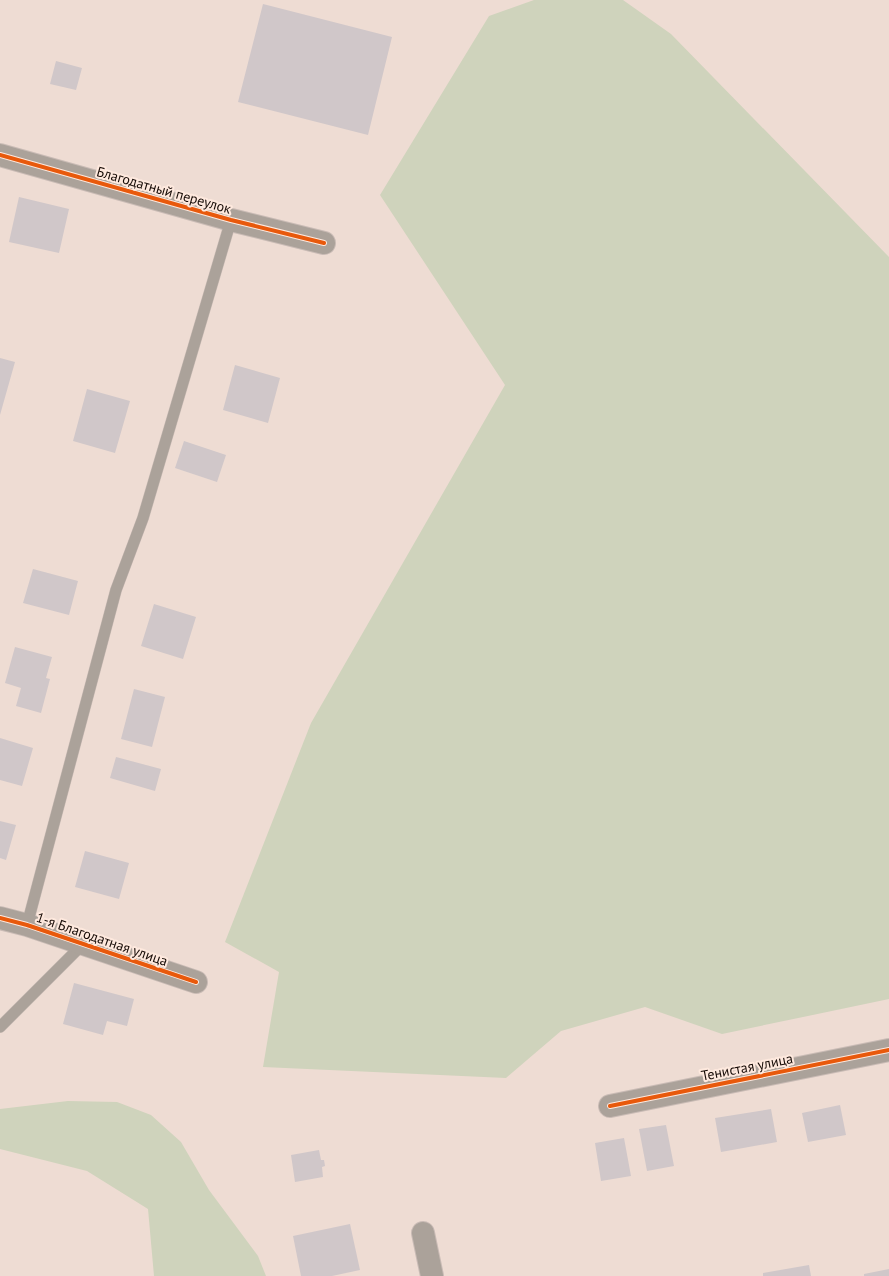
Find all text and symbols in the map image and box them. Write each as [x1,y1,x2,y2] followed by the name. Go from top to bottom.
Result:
[95,162,234,218] street label: Благодатный переулок
[34,908,170,970] street label: 1-я Благодатная улица
[700,1049,794,1085] street label: Тенистая улица

